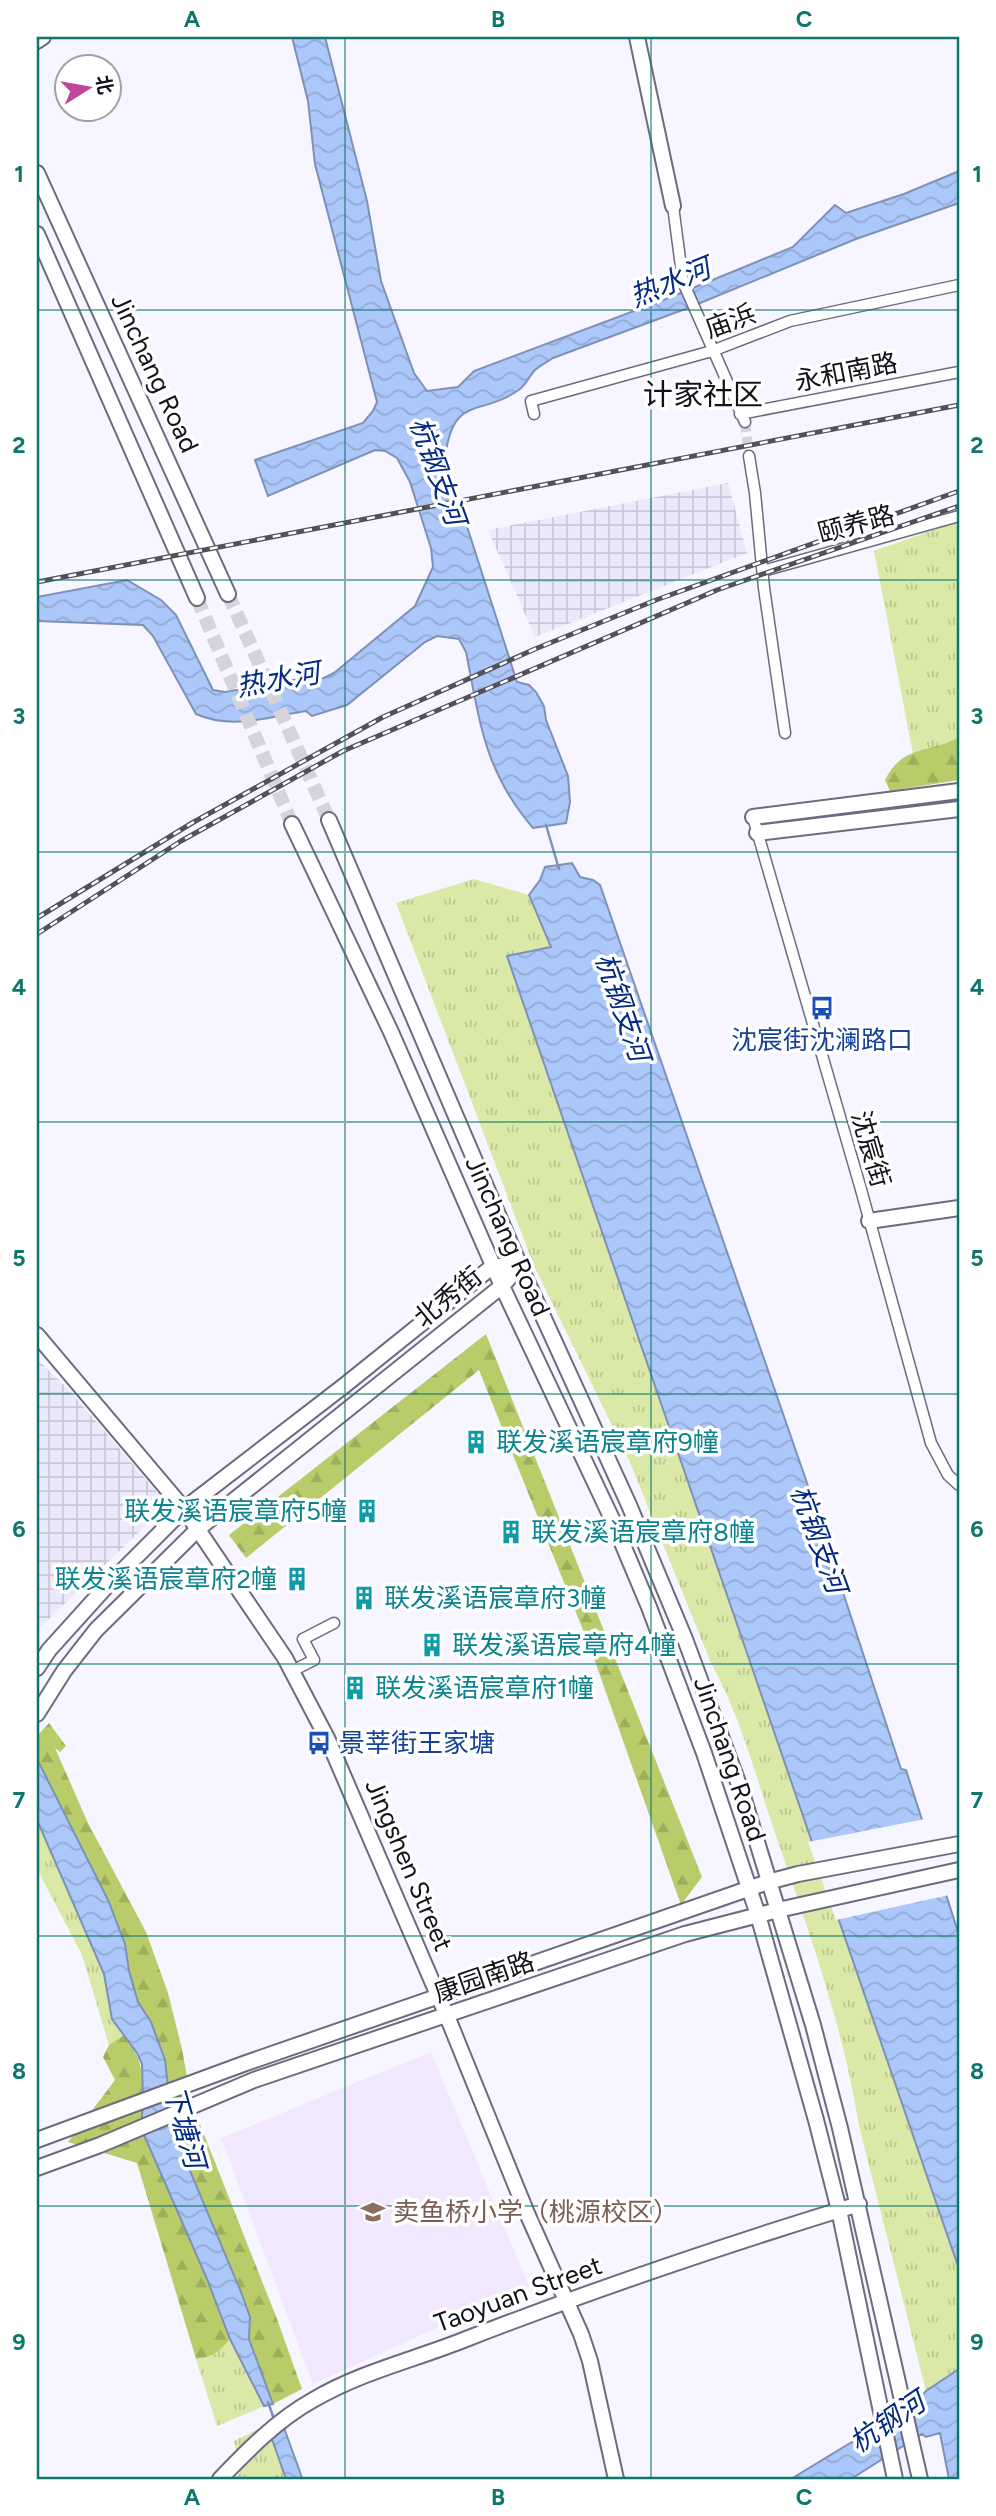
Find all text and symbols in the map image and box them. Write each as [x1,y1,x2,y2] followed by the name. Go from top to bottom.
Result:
[184,5,201,33] text: A
[491,5,505,33] text: B
[796,5,813,33] text: C
[52,52,122,122] north arrow
[91,73,117,96] text: 北
[14,160,24,188] text: 1
[972,160,982,188] text: 1
[625,249,720,313] water label: 热水河
[104,288,206,458] street label: Jinchang Road
[700,297,760,345] street label: 庙浜
[792,346,900,398] street label: 永和南路
[643,376,763,413] district label: 计家社区
[403,413,475,534] water label: 杭钢支河
[12,431,26,459] text: 2
[970,431,984,459] text: 2
[814,498,898,550] street label: 颐养路
[234,654,327,703] water label: 热水河
[13,702,25,730] text: 3
[971,702,983,730] text: 3
[589,949,659,1070] water label: 杭钢支河
[12,973,26,1001] text: 4
[970,973,984,1001] text: 4
[808,994,836,1022] bus stop icon: 沈宸街沈澜路口
[731,1024,913,1056] place label: 沈宸街沈澜路口
[845,1107,897,1191] street label: 沈宸街
[458,1151,558,1321] street label: Jinchang Road
[12,1244,26,1272] text: 5
[970,1244,984,1272] text: 5
[408,1260,488,1334] street label: 北秀街
[496,1426,719,1458] place label: 联发溪语宸章府9幢
[462,1428,490,1456] building icon: 联发溪语宸章府9幢
[784,1481,856,1602] water label: 杭钢支河
[124,1495,347,1527] place label: 联发溪语宸章府5幢
[353,1497,381,1525] building icon: 联发溪语宸章府5幢
[12,1515,26,1543] text: 6
[970,1515,984,1543] text: 6
[531,1516,755,1548] place label: 联发溪语宸章府8幢
[497,1518,525,1546] building icon: 联发溪语宸章府8幢
[54,1563,277,1595] place label: 联发溪语宸章府2幢
[283,1565,311,1593] building icon: 联发溪语宸章府2幢
[384,1582,606,1614] place label: 联发溪语宸章府3幢
[350,1584,378,1612] building icon: 联发溪语宸章府3幢
[452,1629,676,1661] place label: 联发溪语宸章府4幢
[418,1631,446,1659] building icon: 联发溪语宸章府4幢
[375,1672,594,1704] place label: 联发溪语宸章府1幢
[687,1673,773,1845] street label: Jinchang Road
[341,1674,369,1702] building icon: 联发溪语宸章府1幢
[339,1727,495,1759] place label: 景莘街王家塘
[305,1729,333,1757] bus stop icon: 景莘街王家塘
[358,1774,460,1956] street label: Jingshen Street
[13,1786,26,1814] text: 7
[971,1786,984,1814] text: 7
[430,1945,538,2009] street label: 康园南路
[12,2057,26,2085] text: 8
[970,2057,984,2085] text: 8
[157,2082,214,2177] water label: 下塘河
[393,2196,679,2228] place label: 卖鱼桥小学（桃源校区）
[359,2198,387,2226] school or university icon: 卖鱼桥小学（桃源校区）
[430,2249,606,2339] street label: Taoyuan Street
[12,2328,26,2356] text: 9
[970,2328,984,2356] text: 9
[843,2382,935,2460] water label: 杭钢河
[184,2483,201,2511] text: A
[491,2483,505,2511] text: B
[796,2483,813,2511] text: C

